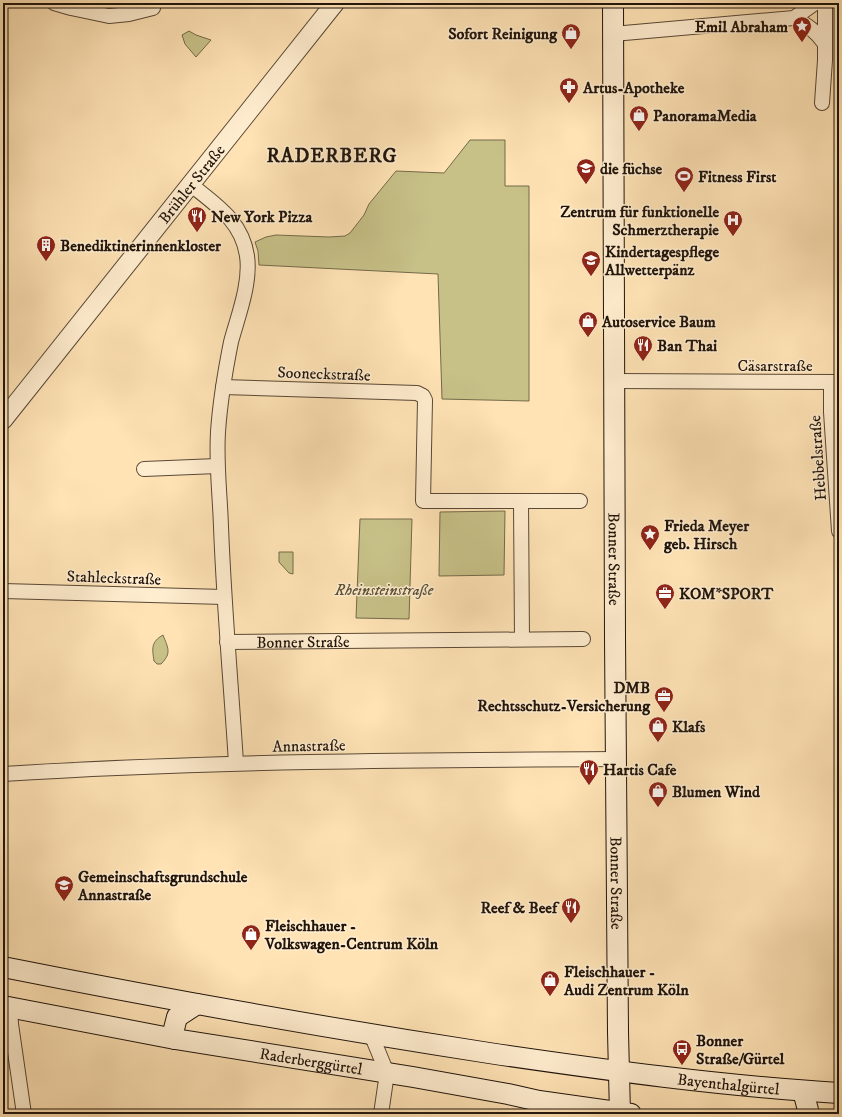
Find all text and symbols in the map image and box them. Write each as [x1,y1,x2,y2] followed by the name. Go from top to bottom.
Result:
[791,15,813,43] place icon: Emil Abraham
[695,17,788,37] place label: Emil Abraham
[560,22,582,50] shop icon: Sofort Reinigung
[448,24,558,44] place label: Sofort Reinigung
[558,76,580,104] pharmacy icon: Artus-Apotheke
[582,78,685,98] place label: Artus-Apotheke
[628,104,650,132] shop icon: PanoramaMedia
[653,106,758,126] place label: PanoramaMedia
[154,140,230,228] street label: Brühler Straße
[266,144,398,169] district label: RADERBERG
[575,157,597,185] school or university icon: die füchse
[600,159,663,179] place label: die füchse
[673,165,695,193] sports icon: Fitness First
[698,167,777,187] place label: Fitness First
[560,202,719,240] place label: Zentrum für funktionelle Schmerztherapie
[186,205,208,233] restaurant icon: New York Pizza
[211,207,313,227] place label: New York Pizza
[722,209,744,237] hospital icon: Zentrum für funktionelle Schmerztherapie
[35,234,57,262] building icon: Benediktinerinnenkloster
[60,236,222,256] place label: Benediktinerinnenkloster
[604,242,719,280] place label: Kindertagespflege Allwetterpänz
[580,249,602,277] school or university icon: Kindertagespflege Allwetterpänz
[577,310,599,338] shop icon: Autoservice Baum
[601,312,716,332] place label: Autoservice Baum
[632,334,654,362] restaurant icon: Ban Thai
[657,336,717,356] place label: Ban Thai
[737,356,813,376] street label: Cäsarstraße
[277,362,371,386] street label: Sooneckstraße
[805,414,831,501] street label: Hebbelstraße
[604,512,624,606] street label: Bonner Straße
[663,516,750,554] place label: Frieda Meyer geb. Hirsch
[639,523,661,551] place icon: Frieda Meyer geb. Hirsch
[66,566,162,590] street label: Stahleckstraße
[334,580,434,600] park label: Rheinsteinstraße
[654,582,676,610] office icon: KOM*SPORT
[679,584,774,604] place label: KOM*SPORT
[256,632,350,653] street label: Bonner Straße
[477,678,651,716] place label: DMB Rechtsschutz-Versicherung
[653,685,675,713] office icon: DMB Rechtsschutz-Versicherung
[647,715,669,743] shop icon: Klafs
[672,717,706,737] place label: Klafs
[272,735,346,757] street label: Annastraße
[578,758,600,786] restaurant icon: Hartis Cafe
[603,760,677,780] place label: Hartis Cafe
[647,780,669,808] shop icon: Blumen Wind
[672,782,761,802] place label: Blumen Wind
[606,836,626,930] street label: Bonner Straße
[77,867,248,905] place label: Gemeinschaftsgrundschule Annastraße
[53,874,75,902] school or university icon: Gemeinschaftsgrundschule Annastraße
[560,896,582,924] restaurant icon: Reef & Beef
[480,898,560,918] place label: Reef & Beef
[264,916,439,954] place label: Fleischhauer - Volkswagen-Centrum Köln
[240,923,262,951] shop icon: Fleischhauer - Volkswagen-Centrum Köln
[563,962,689,1000] place label: Fleischhauer - Audi Zentrum Köln
[539,969,561,997] shop icon: Fleischhauer - Audi Zentrum Köln
[696,1031,786,1069] place label: Bonner Straße/Gürtel
[671,1038,693,1066] bus stop icon: Bonner Straße/Gürtel
[258,1044,364,1080] street label: Raderberggürtel
[676,1069,780,1100] street label: Bayenthalgürtel

